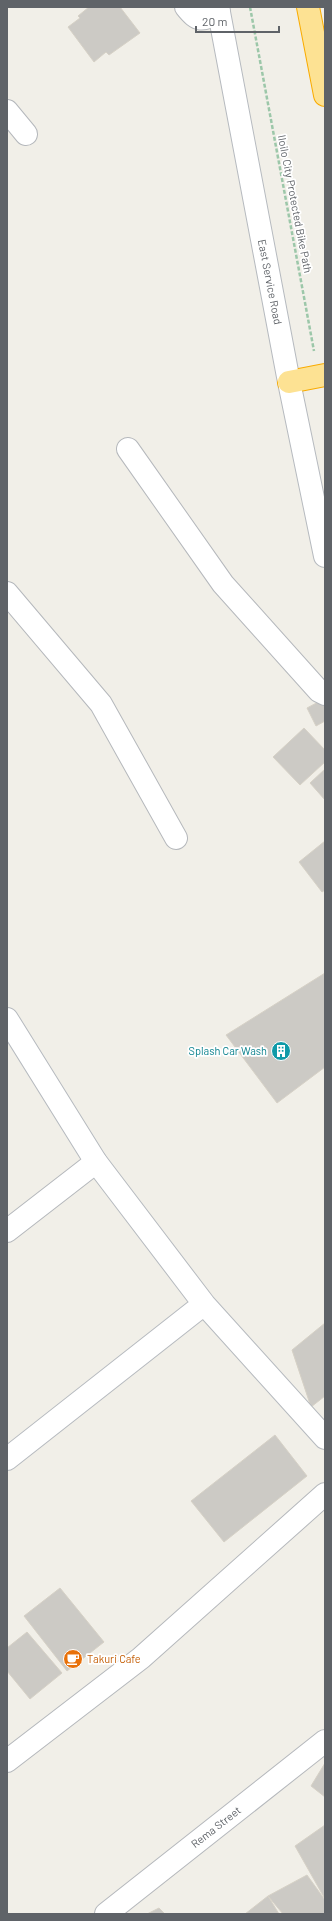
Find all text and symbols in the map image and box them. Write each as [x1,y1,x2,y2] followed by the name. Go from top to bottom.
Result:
[196,8,279,34] scale bar
[202,14,228,28] text: 20 m
[276,134,315,274] street label: Iloilo City Protected Bike Path
[256,238,285,326] street label: East Service Road
[270,1040,292,1062] building icon: Splash Car Wash
[189,1044,267,1057] place label: Splash Car Wash
[62,1648,84,1670] cafe icon: Takuri Cafe
[87,1652,141,1665] place label: Takuri Cafe
[188,1803,243,1850] street label: Rema Street

